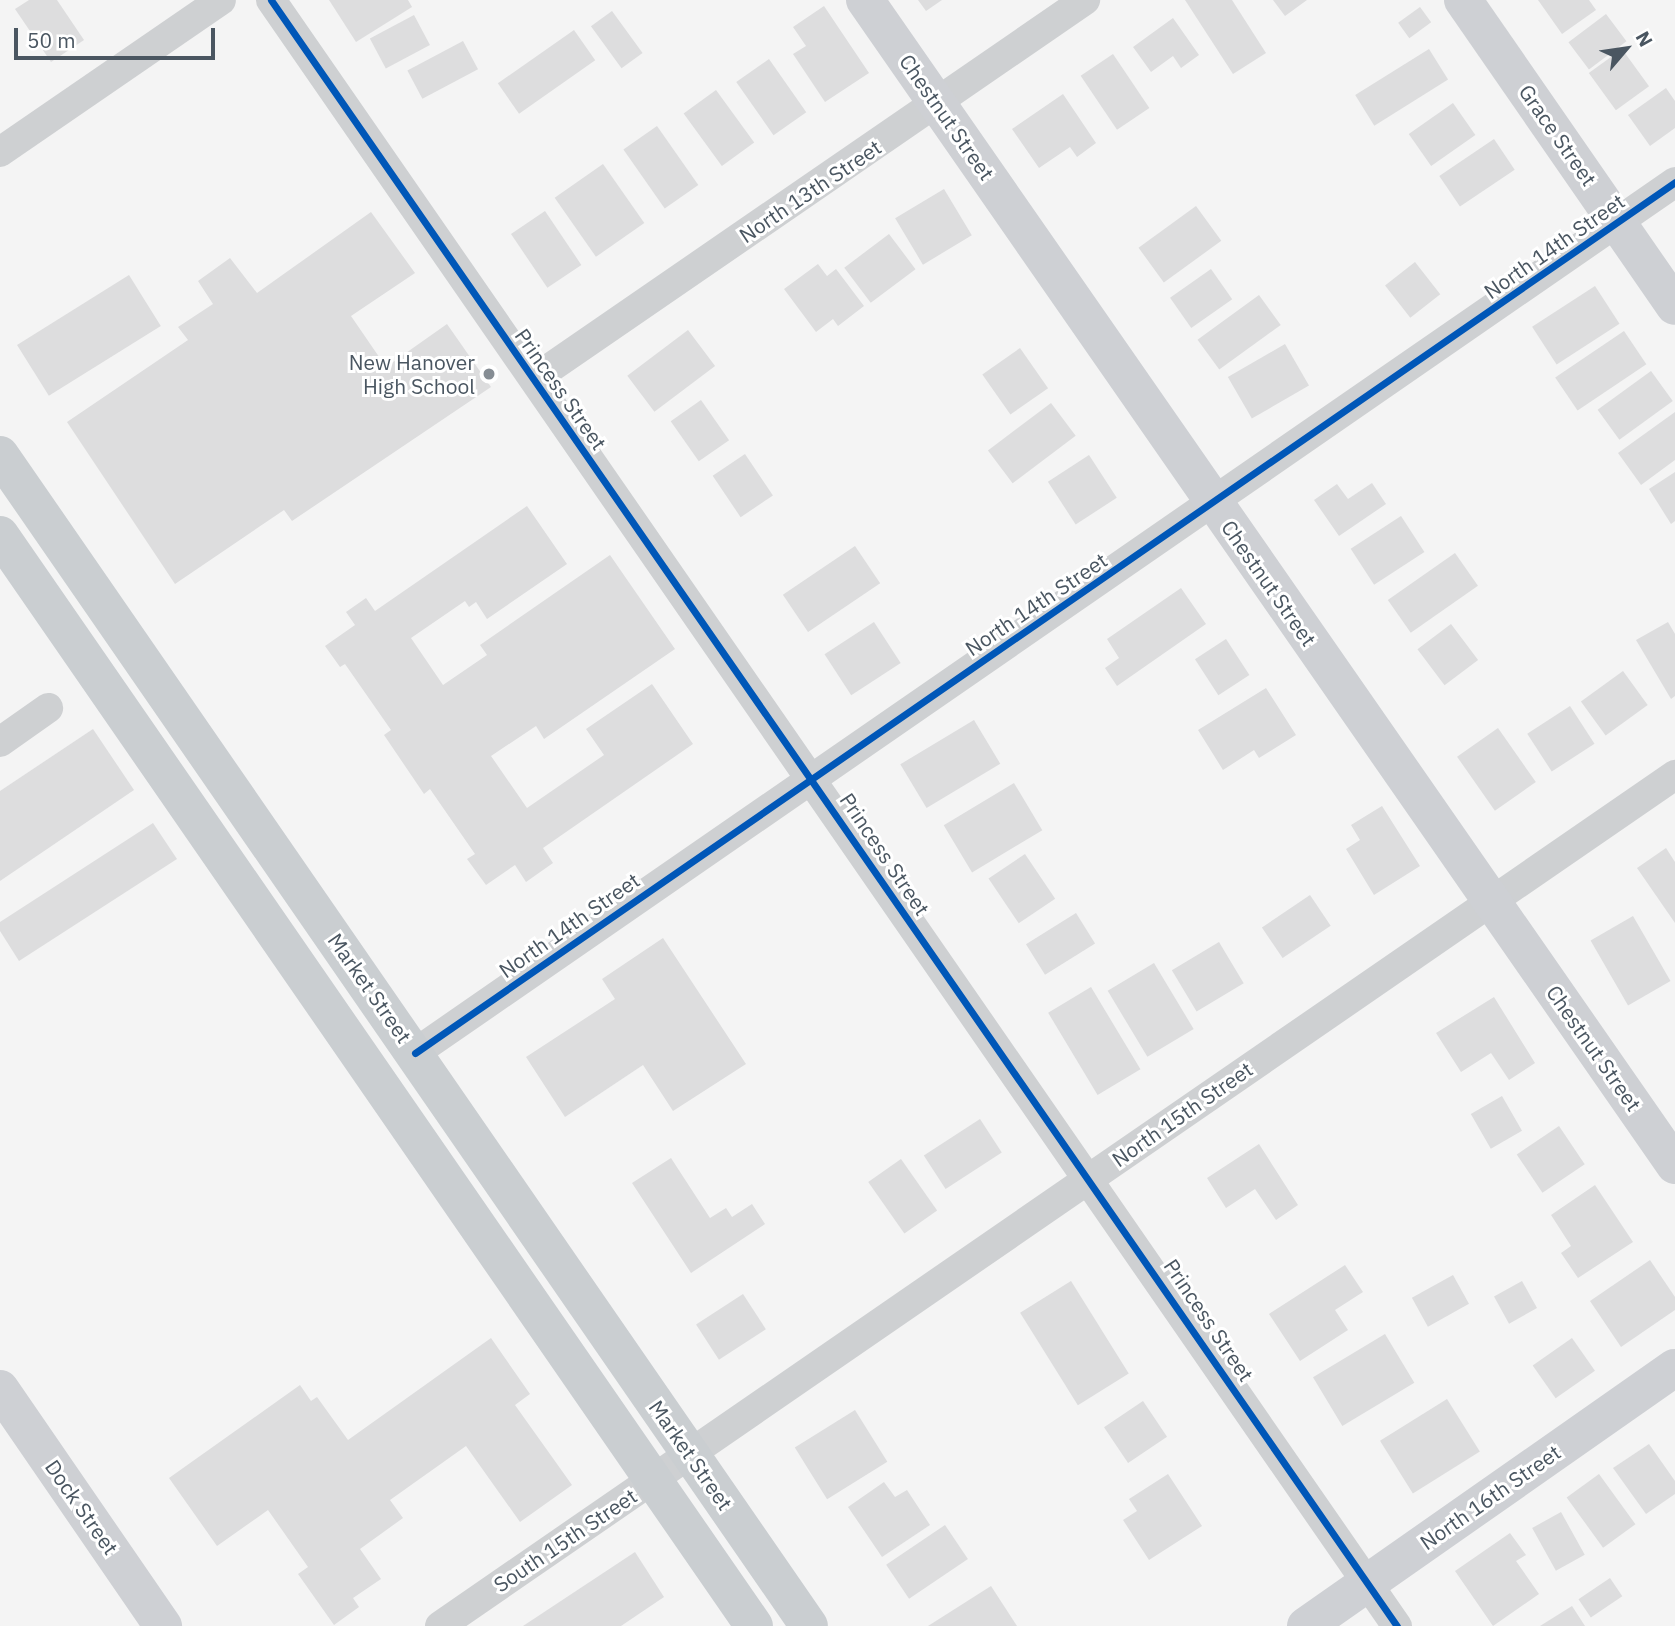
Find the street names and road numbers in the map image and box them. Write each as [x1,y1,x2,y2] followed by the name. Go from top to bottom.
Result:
[894,49,1000,185] street label: Chestnut Street
[1514,79,1602,191] street label: Grace Street
[734,134,886,248] street label: North 13th Street
[1479,188,1629,304] street label: North 14th Street
[510,324,612,454] street label: Princess Street
[1216,515,1322,651] street label: Chestnut Street
[960,547,1112,661] street label: North 14th Street
[835,788,935,920] street label: Princess Street
[494,867,644,983] street label: North 14th Street
[323,928,417,1048] street label: Market Street
[1541,980,1647,1116] street label: Chestnut Street
[1107,1056,1257,1172] street label: North 15th Street
[1159,1254,1259,1386] street label: Princess Street
[644,1395,738,1515] street label: Market Street
[1415,1439,1565,1555] street label: North 16th Street
[40,1455,124,1559] street label: Dock Street
[489,1483,641,1597] street label: South 15th Street

